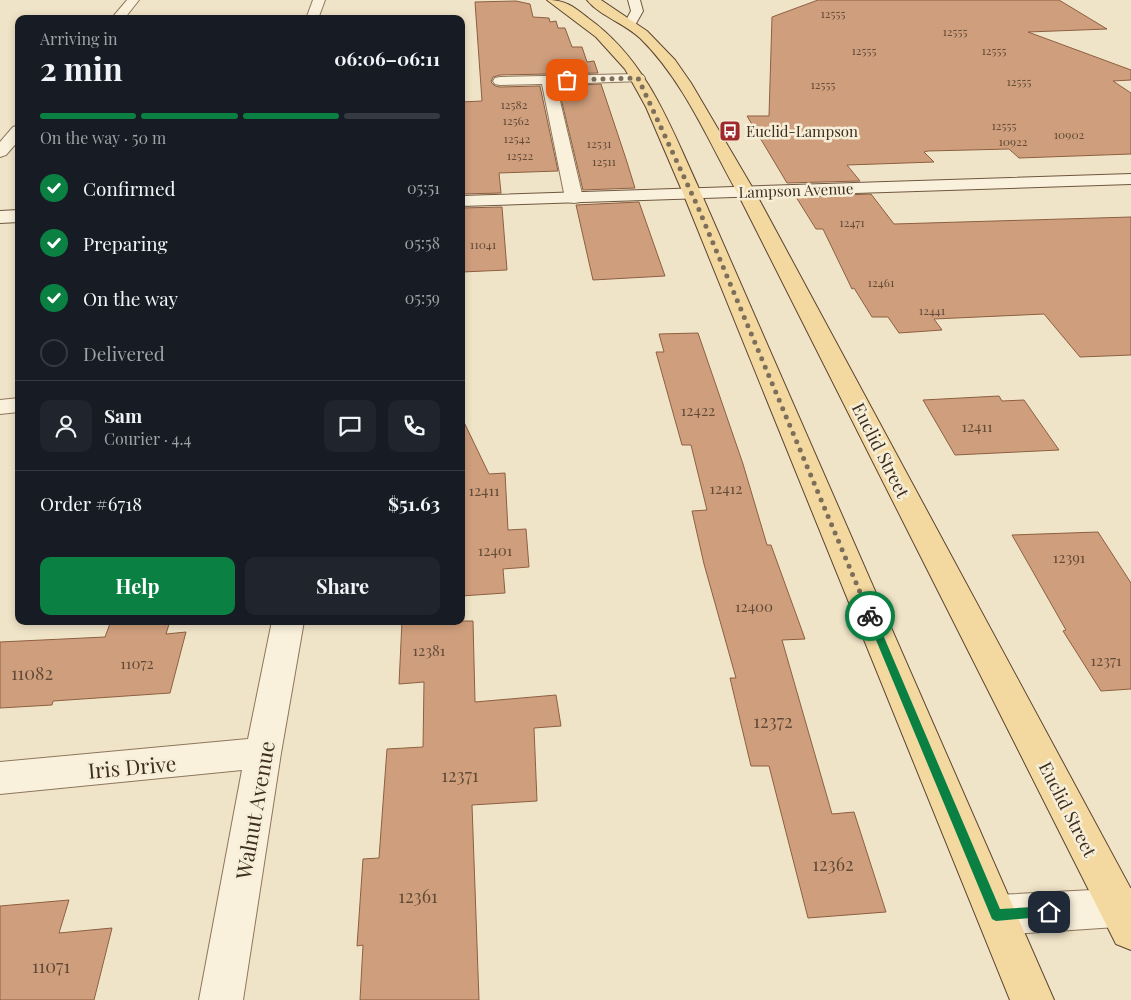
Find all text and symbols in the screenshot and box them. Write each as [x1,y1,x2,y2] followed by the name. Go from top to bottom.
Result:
[820,5,846,21] house number: 12555
[942,23,968,39] house number: 12555
[40,28,118,49] text: Arriving in
[851,42,877,58] house number: 12555
[981,42,1007,58] house number: 12555
[334,45,440,71] text: 06:06–06:11
[40,46,123,89] text: 2 min
[546,59,588,101] pin
[553,66,581,94] icon: bag
[1006,73,1032,89] house number: 12555
[810,76,836,92] house number: 12555
[500,96,528,112] house number: 12582
[502,112,530,128] house number: 12562
[991,117,1017,133] house number: 12555
[718,119,742,143] bus stop icon: Euclid-Lampson
[746,121,858,141] place label: Euclid-Lampson
[1054,126,1085,142] house number: 10902
[40,127,166,148] text: On the way · 50 m
[504,130,531,146] house number: 12542
[998,133,1028,149] house number: 10922
[586,135,612,151] house number: 12531
[507,147,534,163] house number: 12522
[592,153,617,169] house number: 12511
[40,174,68,202] icon: check
[83,175,176,201] text: Confirmed
[407,177,440,198] text: 05:51
[738,178,854,202] street label: Lampson Avenue
[839,214,865,230] house number: 12471
[40,229,68,257] icon: check
[83,230,168,256] text: Preparing
[405,232,440,253] text: 05:58
[470,236,497,252] house number: 11041
[868,274,895,290] house number: 12461
[40,284,68,312] icon: check
[83,285,178,311] text: On the way
[405,287,440,308] text: 05:59
[919,302,946,318] house number: 12441
[83,340,165,366] text: Delivered
[847,398,916,502] street label: Euclid Street
[40,400,92,452] button: person
[324,400,376,452] button: chat
[388,400,440,452] button: phone
[681,400,715,420] house number: 12422
[104,402,142,428] text: Sam
[961,416,993,436] house number: 12411
[104,428,191,449] text: Courier · 4.4
[710,478,742,498] house number: 12412
[468,480,500,500] house number: 12411
[40,490,142,516] text: Order #6718
[388,490,440,516] text: $51.63
[478,540,513,560] house number: 12401
[1053,547,1086,567] house number: 12391
[40,557,235,615] button: Help
[245,557,440,615] button: Share
[845,591,895,641] courier
[735,596,773,616] house number: 12400
[856,602,884,630] icon: bike
[413,640,446,660] house number: 12381
[1090,650,1122,670] house number: 12371
[120,653,154,673] house number: 11072
[11,661,53,685] house number: 11082
[753,709,793,733] house number: 12372
[228,739,280,882] street label: Walnut Avenue
[87,748,177,784] street label: Iris Drive
[1034,757,1103,861] street label: Euclid Street
[441,763,479,787] house number: 12371
[812,852,854,876] house number: 12362
[398,884,438,908] house number: 12361
[1028,891,1070,933] pin
[1035,898,1063,926] icon: home
[32,954,70,978] house number: 11071

